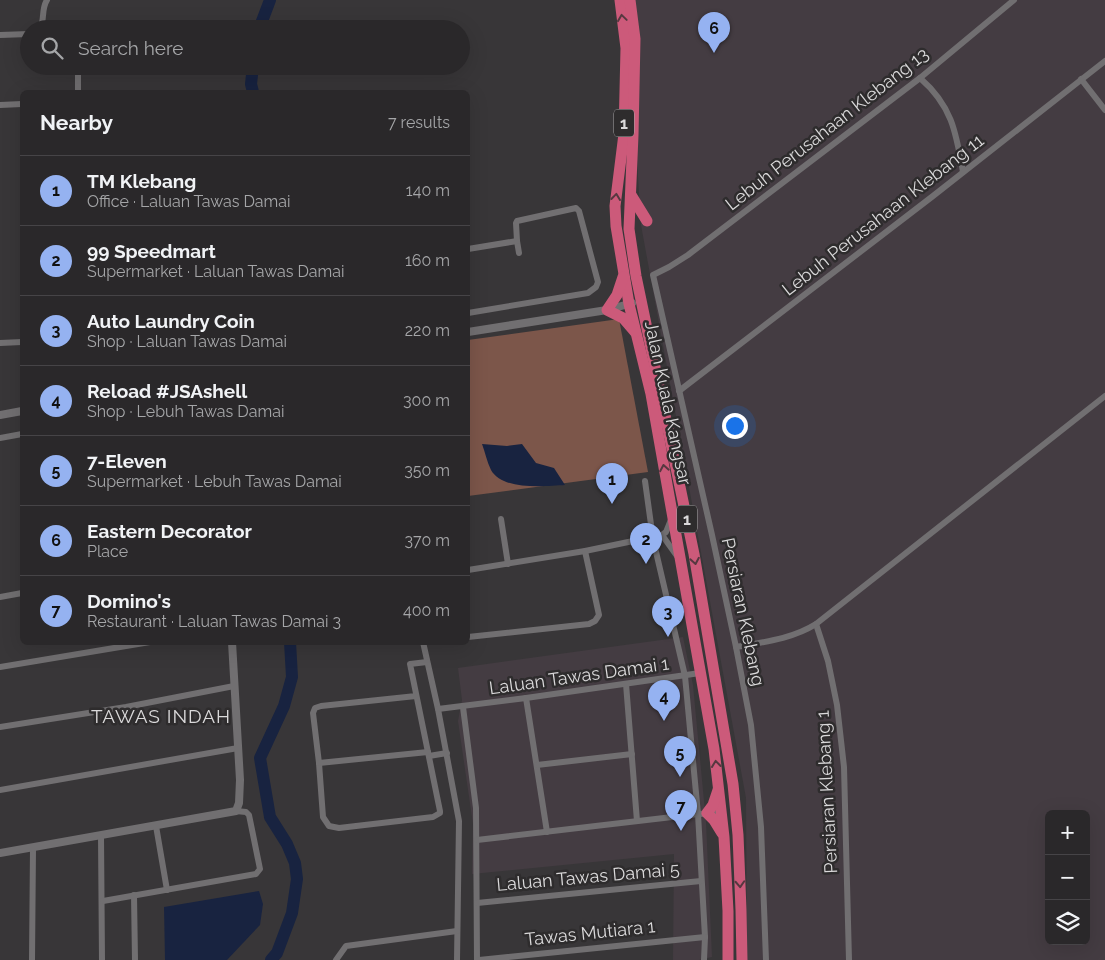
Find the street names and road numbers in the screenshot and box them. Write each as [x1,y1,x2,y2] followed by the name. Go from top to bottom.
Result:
[721,43,932,214] street label: Lebuh Perusahaan Klebang 13
[614,110,634,136] road number: 1
[778,129,988,300] street label: Lebuh Perusahaan Klebang 11
[641,319,696,487] street label: Jalan Kuala Kangsar
[677,506,697,532] road number: 1
[718,536,769,688] street label: Persiaran Klebang
[488,652,671,699] street label: Laluan Tawas Damai 1
[812,710,841,874] street label: Persiaran Klebang 1
[496,858,681,895] street label: Laluan Tawas Damai 5
[524,915,656,950] street label: Tawas Mutiara 1

